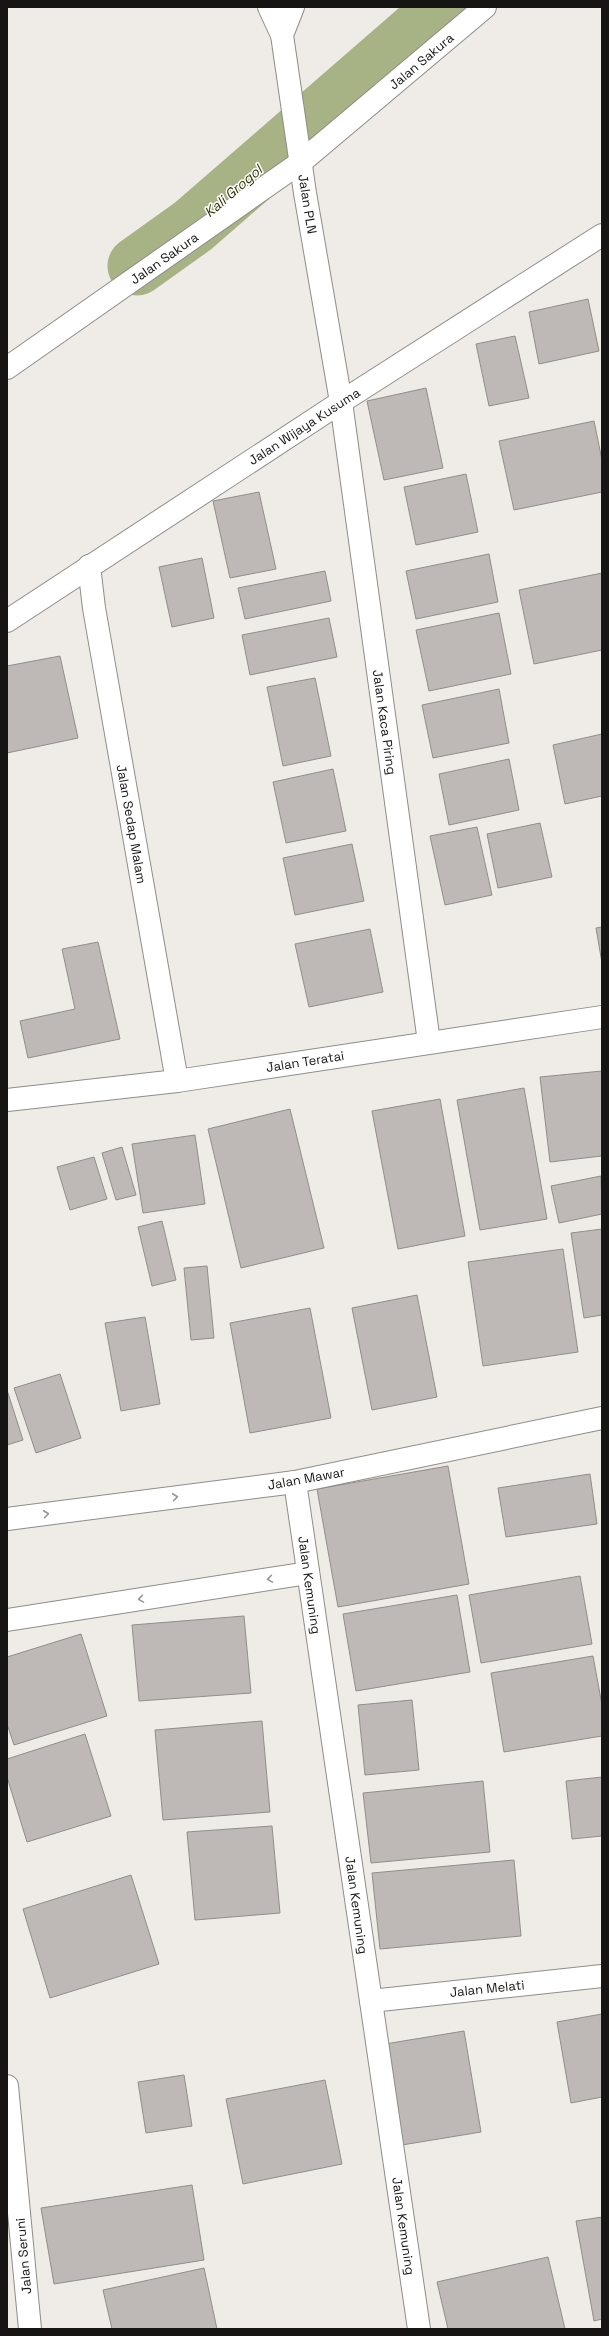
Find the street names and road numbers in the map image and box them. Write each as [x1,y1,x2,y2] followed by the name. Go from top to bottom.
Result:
[385,29,458,93] street label: Jalan Sakura
[294,173,321,235] street label: Jalan PLN
[127,228,202,288] street label: Jalan Sakura
[245,384,364,469] street label: Jalan Wijaya Kusuma
[369,668,400,776] street label: Jalan Kaca Piring
[113,763,150,885] street label: Jalan Sedap Malam
[265,1047,345,1076] street label: Jalan Teratai
[266,1463,346,1494] street label: Jalan Mawar
[294,1535,325,1635] street label: Jalan Kemuning
[341,1855,372,1955] street label: Jalan Kemuning
[449,1976,525,2001] street label: Jalan Melati
[388,2176,419,2276] street label: Jalan Kemuning
[12,2217,35,2295] street label: Jalan Seruni

